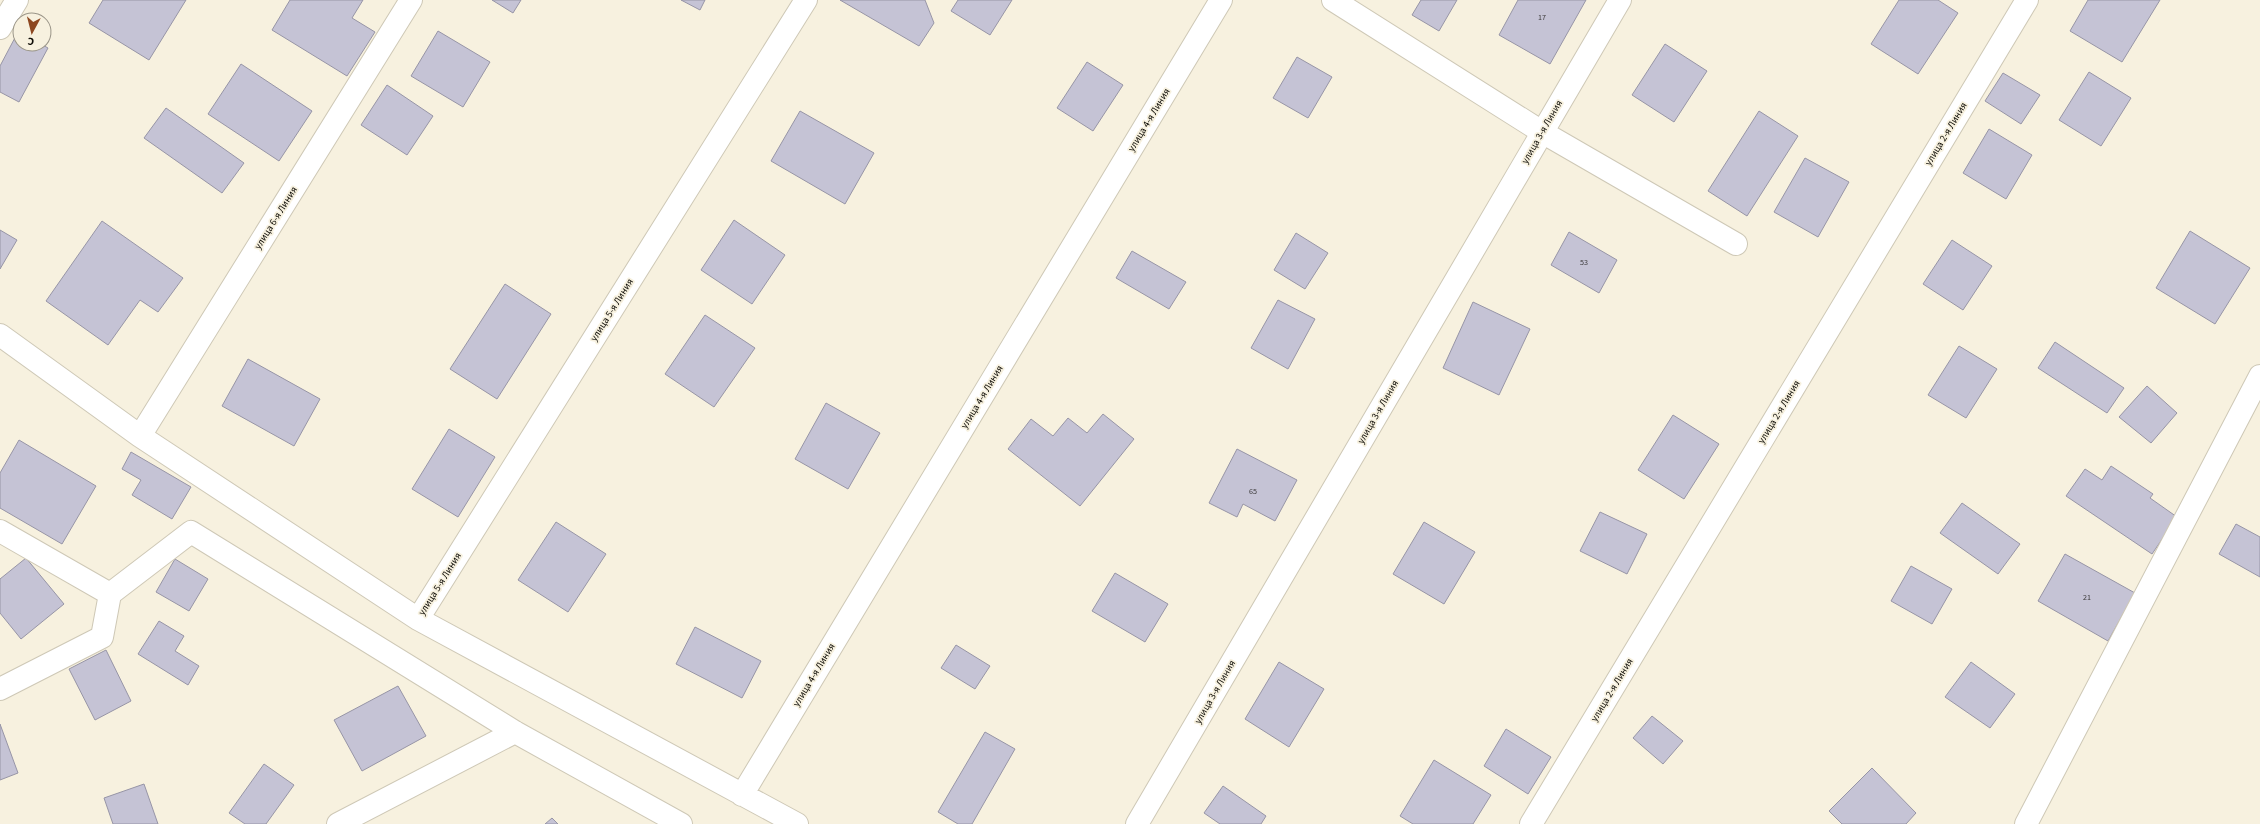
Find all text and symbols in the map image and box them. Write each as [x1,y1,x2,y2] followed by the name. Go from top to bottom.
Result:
[12,12,52,52] north arrow
[1538,12,1546,23] house number: 17
[26,34,35,49] text: С
[1125,86,1173,154] street label: улица 4-я Линия
[1518,97,1566,167] street label: улица 3-я Линия
[1922,100,1970,168] street label: улица 2-я Линия
[251,184,301,252] street label: улица 6-я Линия
[1580,257,1588,268] house number: 53
[587,276,637,344] street label: улица 5-я Линия
[958,363,1006,431] street label: улица 4-я Линия
[1354,377,1402,447] street label: улица 3-я Линия
[1755,378,1803,446] street label: улица 2-я Линия
[1249,486,1257,497] house number: 65
[415,550,465,618] street label: улица 5-я Линия
[2083,592,2091,603] house number: 21
[790,641,838,709] street label: улица 4-я Линия
[1588,656,1636,724] street label: улица 2-я Линия
[1191,657,1239,727] street label: улица 3-я Линия

